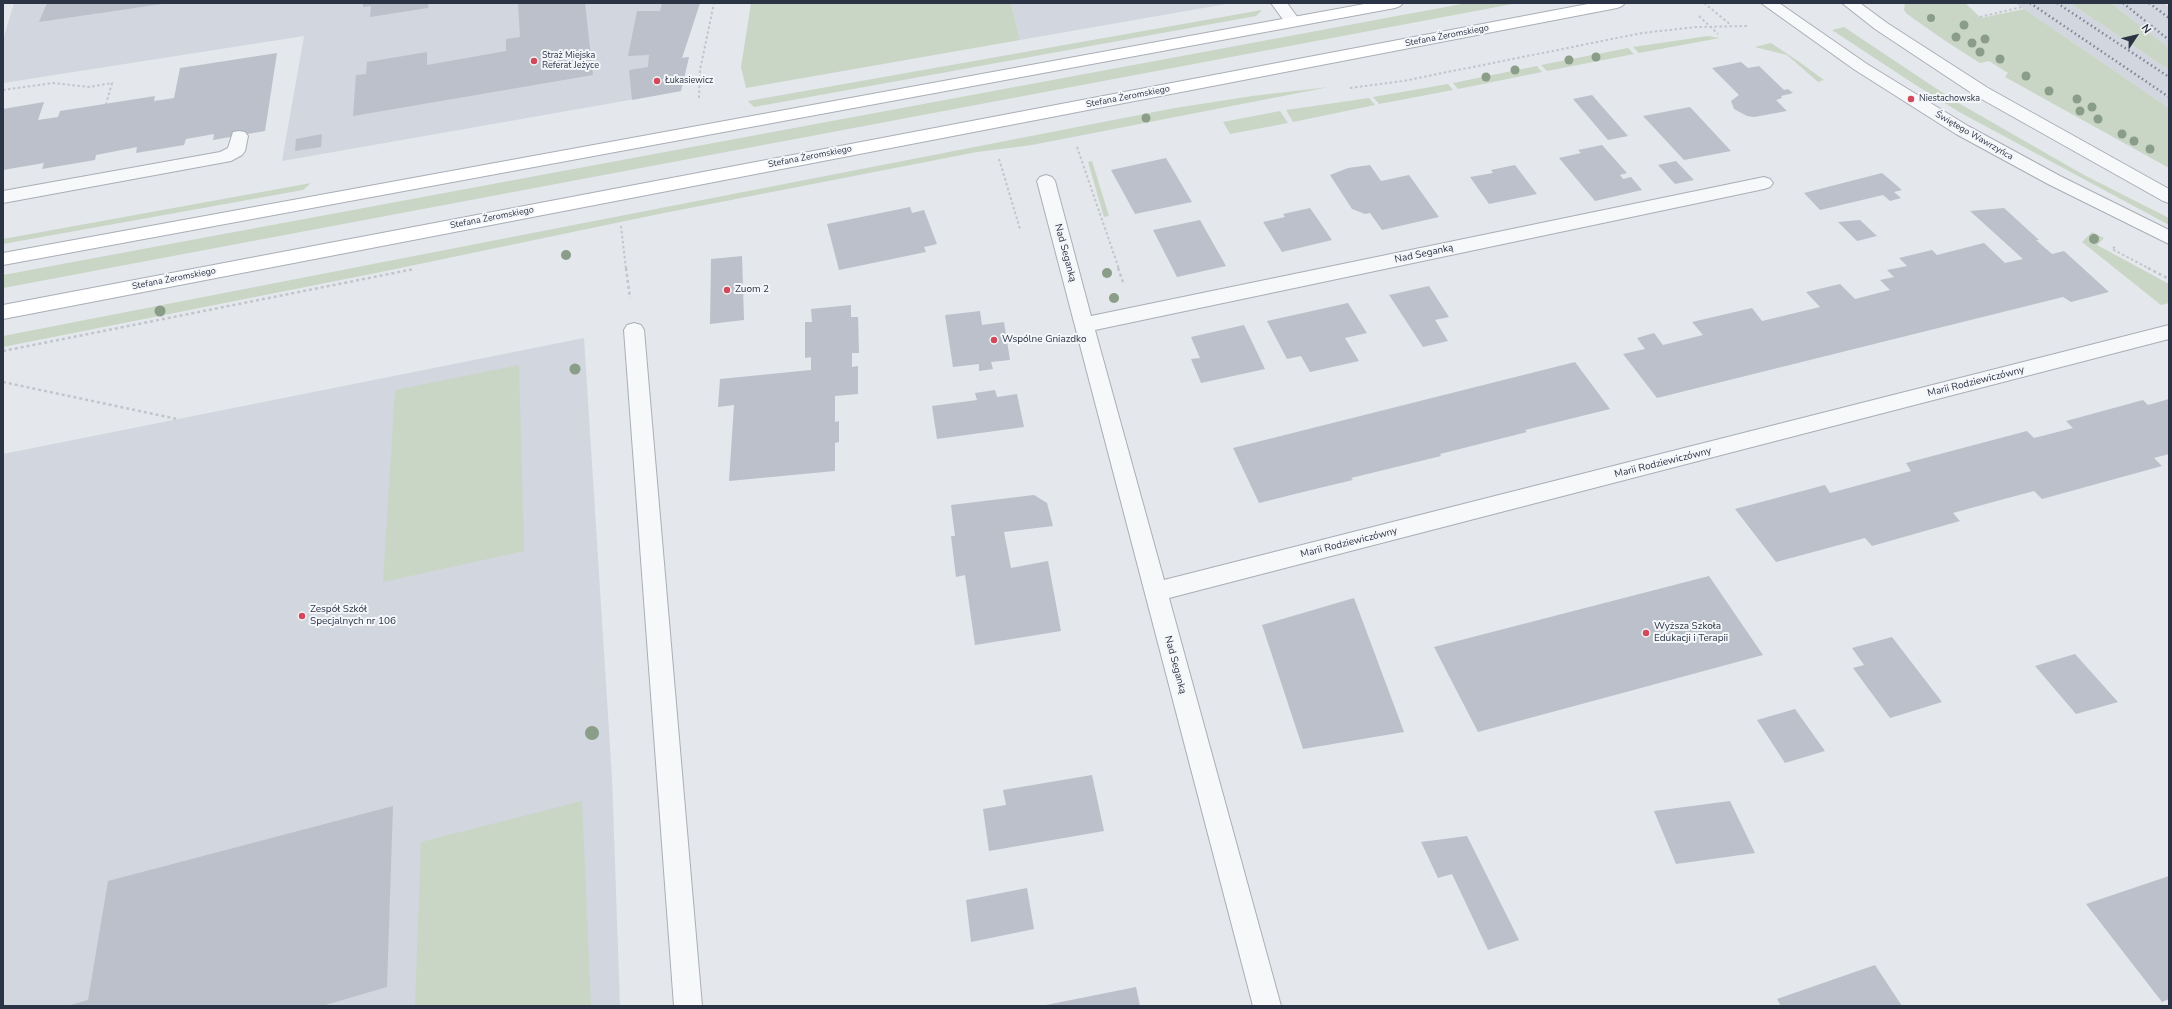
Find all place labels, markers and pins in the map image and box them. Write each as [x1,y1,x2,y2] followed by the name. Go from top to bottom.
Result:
[542,51,599,72] place label: Straż Miejska Referat Jeżyce
[529,56,539,66] marker: Straż Miejska Referat Jeżyce
[652,76,662,86] marker: Łukasiewicz
[665,76,713,86] place label: Łukasiewicz
[1906,94,1916,104] marker: Niestachowska
[1919,94,1980,104] place label: Niestachowska
[735,284,769,296] place label: Zuom 2
[722,285,732,295] marker: Zuom 2
[1002,334,1087,346] place label: Wspólne Gniazdko
[989,335,999,345] marker: Wspólne Gniazdko
[310,604,396,628] place label: Zespół Szkół Specjalnych nr 106
[297,611,307,621] marker: Zespół Szkół Specjalnych nr 106
[1654,621,1728,644] place label: Wyższa Szkoła Edukacji i Terapii
[1641,628,1651,638] marker: Wyższa Szkoła Edukacji i Terapii

